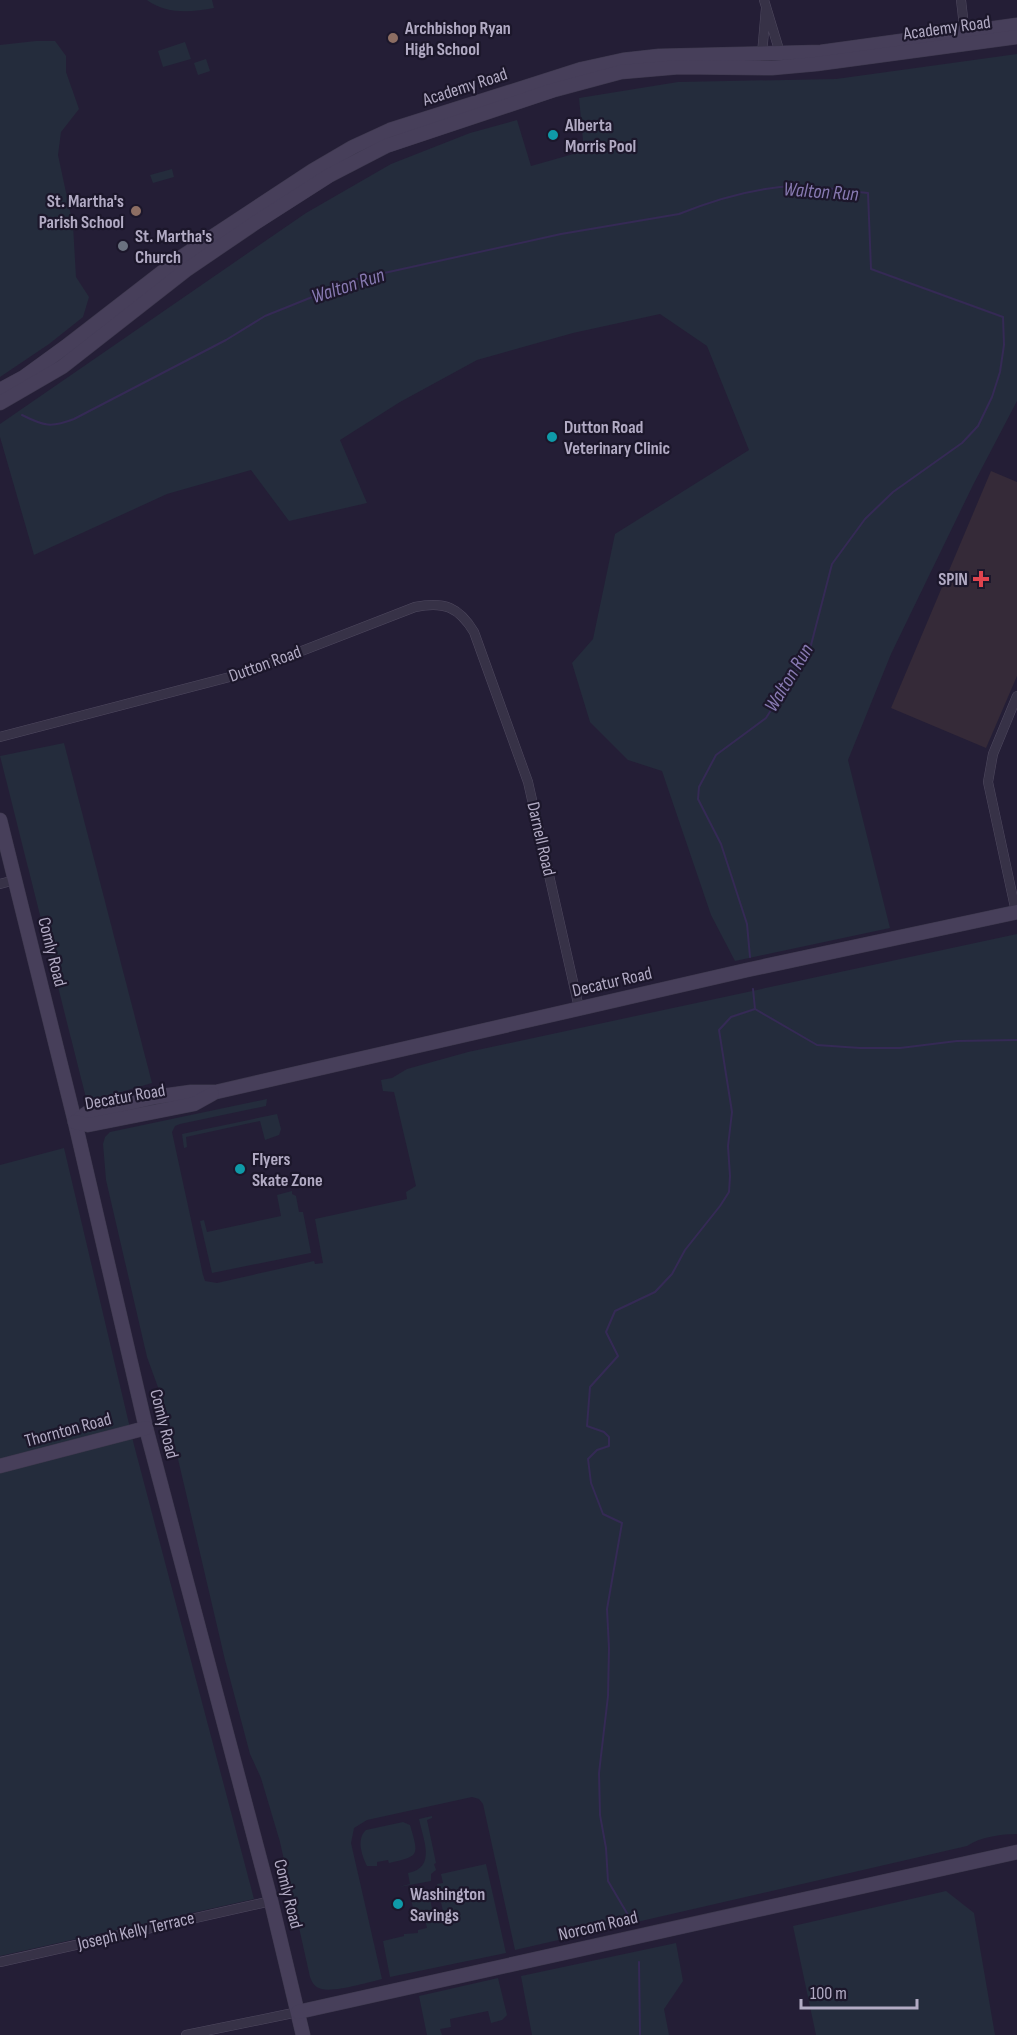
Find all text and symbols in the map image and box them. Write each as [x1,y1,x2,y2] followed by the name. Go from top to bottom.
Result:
[901,11,992,45] street label: Academy Road
[404,18,511,60] place label: Archbishop Ryan High School
[386,31,400,45] marker: Archbishop Ryan High School
[419,63,510,111] street label: Academy Road
[564,115,636,157] place label: Alberta Morris Pool
[546,128,560,142] marker: Alberta Morris Pool
[783,177,859,207] water label: Walton Run
[39,191,124,233] place label: St. Martha's Parish School
[129,204,143,218] marker: St. Martha's Parish School
[135,226,212,268] place label: St. Martha's Church
[116,239,130,253] marker: St. Martha's Church
[309,263,387,309] water label: Walton Run
[564,417,670,459] place label: Dutton Road Veterinary Clinic
[545,430,559,444] marker: Dutton Road Veterinary Clinic
[938,569,968,590] place label: SPIN
[972,570,990,588] marker: SPIN
[759,640,819,716] water label: Walton Run
[226,641,304,687] street label: Dutton Road
[522,800,560,878] street label: Darnell Road
[33,915,71,989] street label: Comly Road
[570,963,654,1001] street label: Decatur Road
[83,1080,167,1114] street label: Decatur Road
[252,1149,323,1191] place label: Flyers Skate Zone
[233,1162,247,1176] marker: Flyers Skate Zone
[145,1387,183,1461] street label: Comly Road
[22,1408,114,1452] street label: Thornton Road
[269,1857,307,1931] street label: Comly Road
[410,1884,485,1926] place label: Washington Savings
[391,1897,405,1911] marker: Washington Savings
[75,1907,196,1955] street label: Joseph Kelly Terrace
[556,1907,640,1945] street label: Norcom Road
[801,1972,916,2010] scale bar
[810,1983,847,2004] text: 100 m

